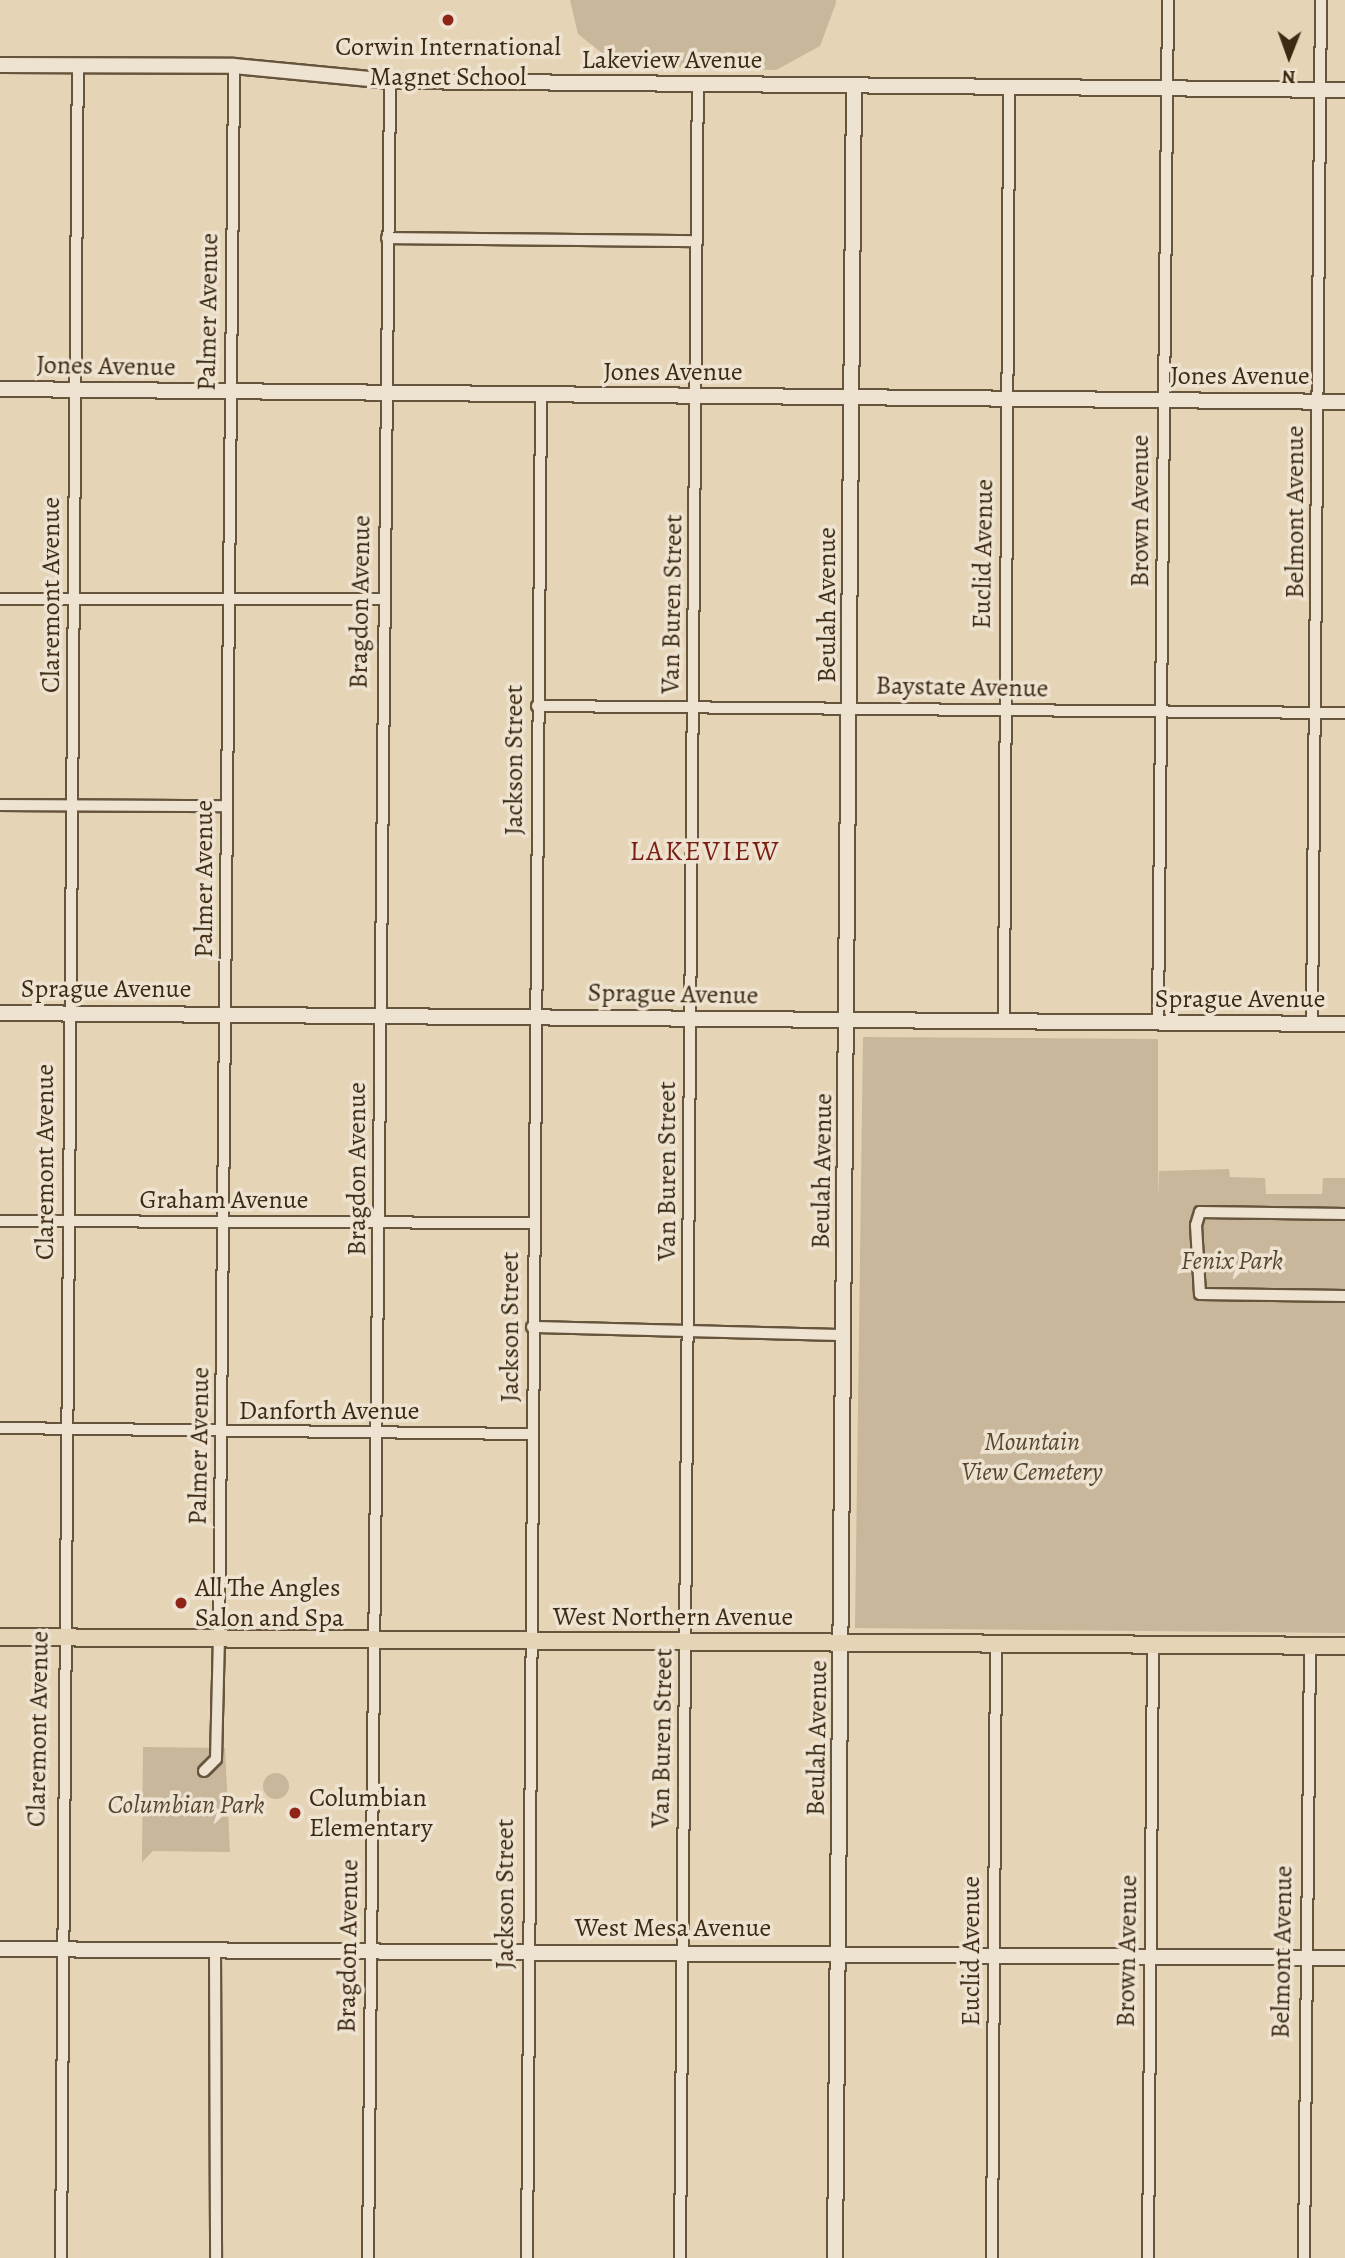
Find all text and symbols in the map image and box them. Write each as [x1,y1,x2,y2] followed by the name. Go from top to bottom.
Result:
[440,12,456,28] marker: Corwin International Magnet School
[1254,21,1324,91] north arrow
[335,31,561,92] place label: Corwin International Magnet School
[582,44,762,76] street label: Lakeview Avenue
[1281,64,1296,90] text: N
[191,233,225,391] street label: Palmer Avenue
[36,349,176,383] street label: Jones Avenue
[603,356,743,388] street label: Jones Avenue
[1170,360,1310,392] street label: Jones Avenue
[1279,425,1311,599] street label: Belmont Avenue
[1124,435,1156,587] street label: Brown Avenue
[966,479,1000,629] street label: Euclid Avenue
[35,497,67,693] street label: Claremont Avenue
[655,514,689,694] street label: Van Buren Street
[343,515,377,689] street label: Bragdon Avenue
[811,527,843,683] street label: Beulah Avenue
[875,670,1049,704] street label: Baystate Avenue
[498,685,530,835] street label: Jackson Street
[188,800,220,958] street label: Palmer Avenue
[630,834,780,868] district label: LAKEVIEW
[21,973,191,1005] street label: Sprague Avenue
[587,977,759,1011] street label: Sprague Avenue
[1155,983,1325,1015] street label: Sprague Avenue
[29,1064,61,1260] street label: Claremont Avenue
[651,1081,683,1261] street label: Van Buren Street
[341,1082,373,1256] street label: Bragdon Avenue
[805,1093,839,1249] street label: Beulah Avenue
[140,1184,308,1216] street label: Graham Avenue
[1181,1245,1283,1277] park label: Fenix Park
[494,1252,526,1402] street label: Jackson Street
[182,1367,216,1525] street label: Palmer Avenue
[239,1395,419,1427] street label: Danforth Avenue
[961,1426,1103,1488] park label: Mountain View Cemetery
[195,1572,344,1634] place label: All The Angles Salon and Spa
[173,1595,189,1611] marker: All The Angles Salon and Spa
[553,1601,793,1633] street label: West Northern Avenue
[21,1631,55,1827] street label: Claremont Avenue
[645,1648,679,1828] street label: Van Buren Street
[800,1660,834,1816] street label: Beulah Avenue
[309,1782,433,1843] place label: Columbian Elementary
[107,1789,265,1821] park label: Columbian Park
[287,1805,303,1821] marker: Columbian Elementary
[489,1819,521,1969] street label: Jackson Street
[331,1859,365,2033] street label: Bragdon Avenue
[1265,1865,1299,2039] street label: Belmont Avenue
[1110,1874,1144,2028] street label: Brown Avenue
[955,1876,987,2026] street label: Euclid Avenue
[575,1912,771,1944] street label: West Mesa Avenue

